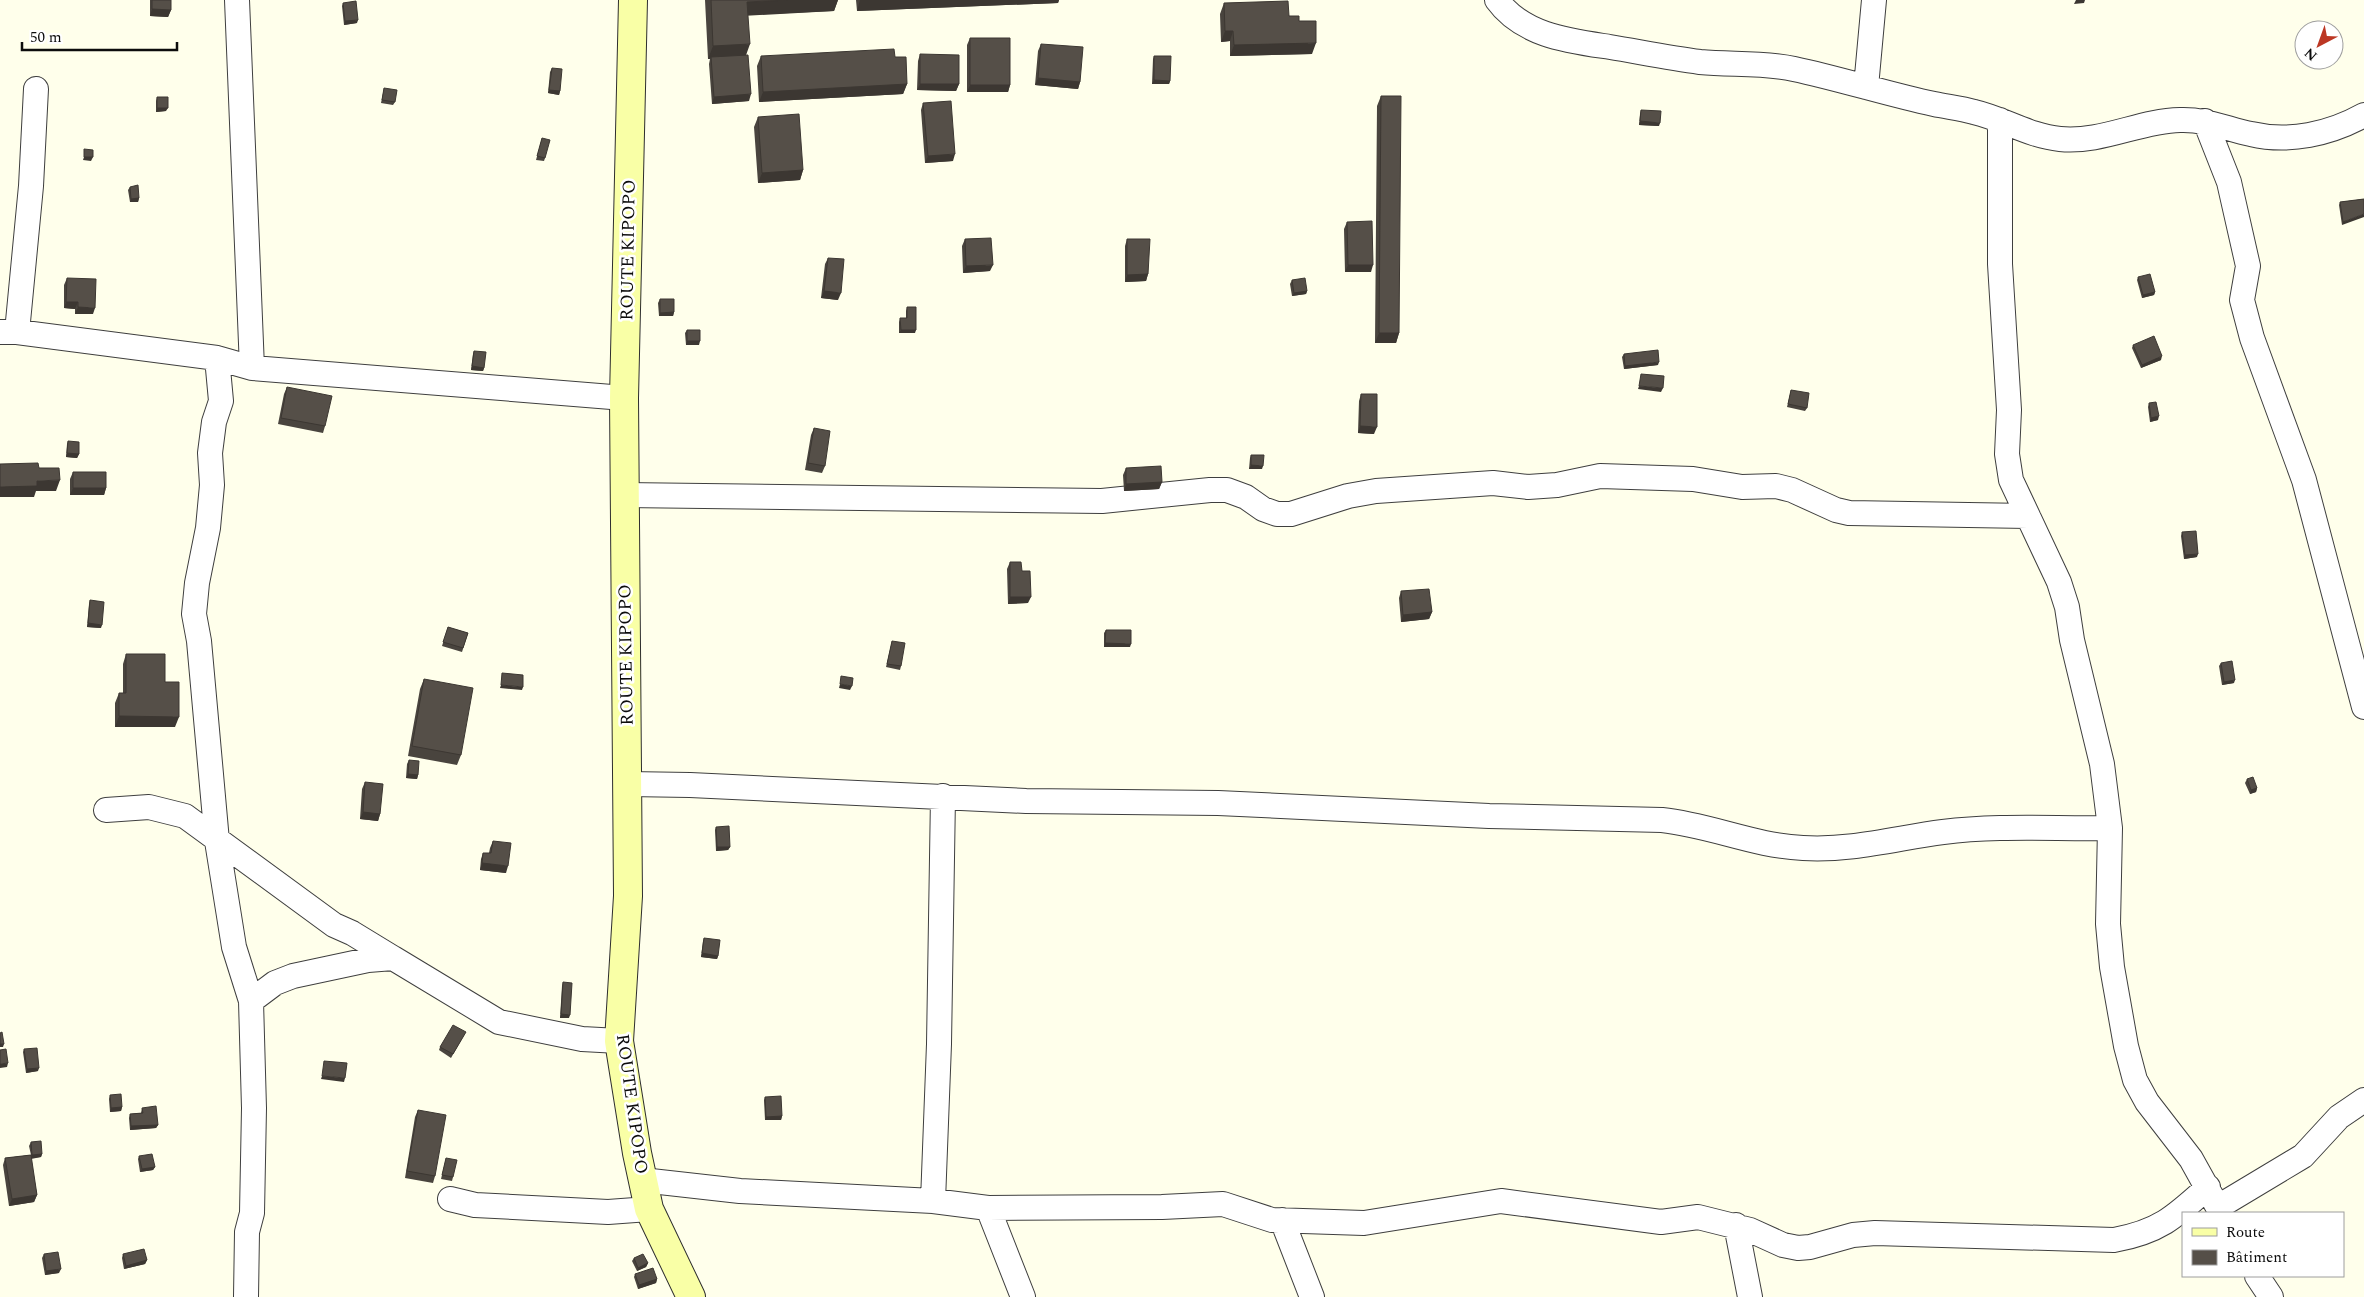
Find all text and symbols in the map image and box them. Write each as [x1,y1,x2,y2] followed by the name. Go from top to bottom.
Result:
[22,20,178,52] scale bar
[2294,20,2344,70] north arrow
[30,26,62,49] text: 50 m
[2300,43,2322,66] text: N
[613,179,643,321] street label: ROUTE KIPOPO
[611,584,641,726] street label: ROUTE KIPOPO
[609,1032,655,1176] street label: ROUTE KIPOPO
[2182,1212,2344,1277] legend
[2226,1221,2265,1244] text: Route
[2226,1246,2287,1269] text: Bâtiment

